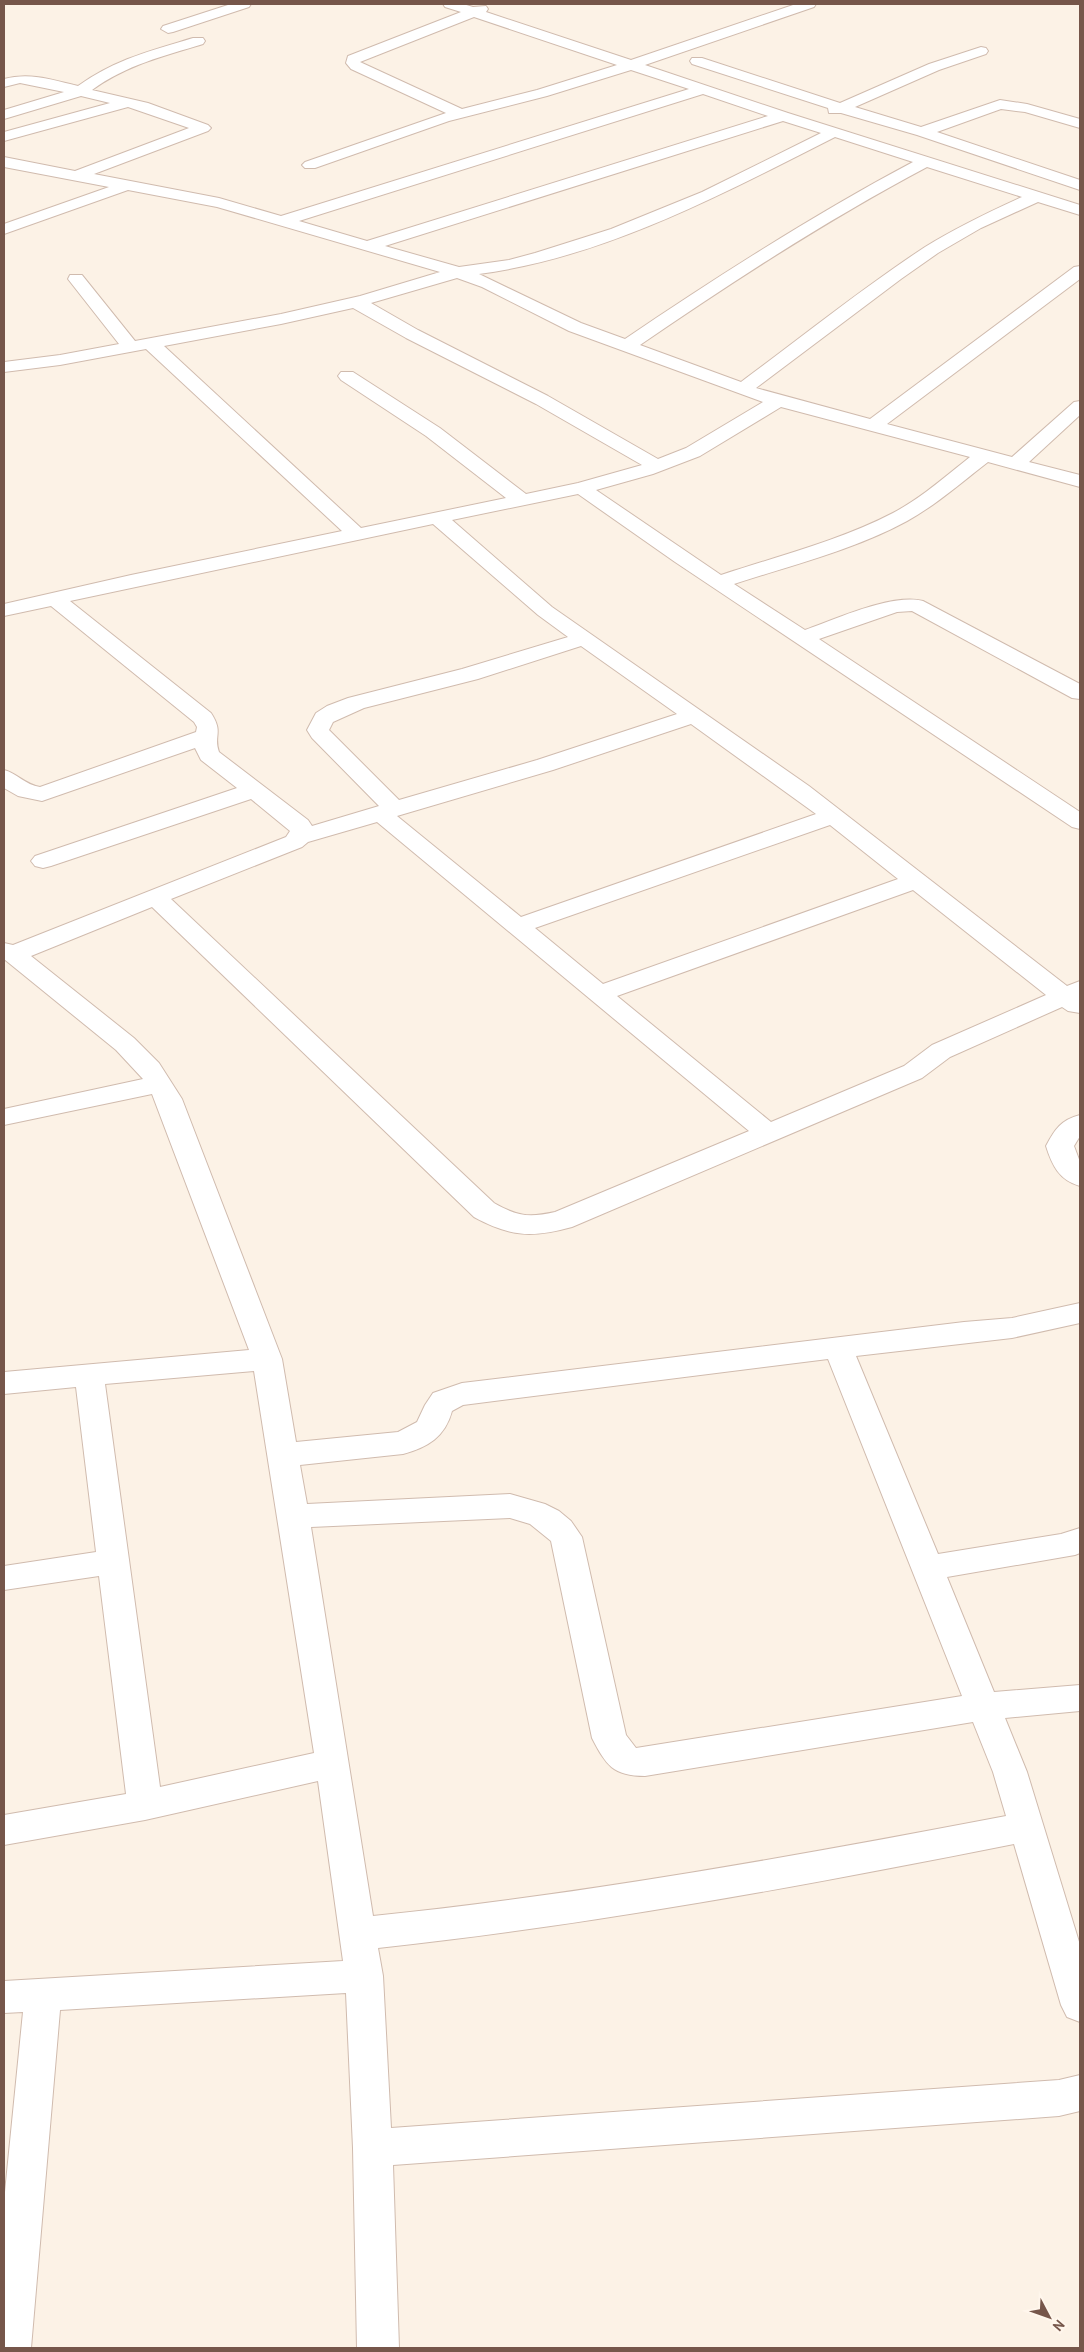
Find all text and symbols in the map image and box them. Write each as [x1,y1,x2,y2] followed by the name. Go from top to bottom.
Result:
[1024,2292,1074,2342] north arrow
[1049,2316,1069,2335] text: N

